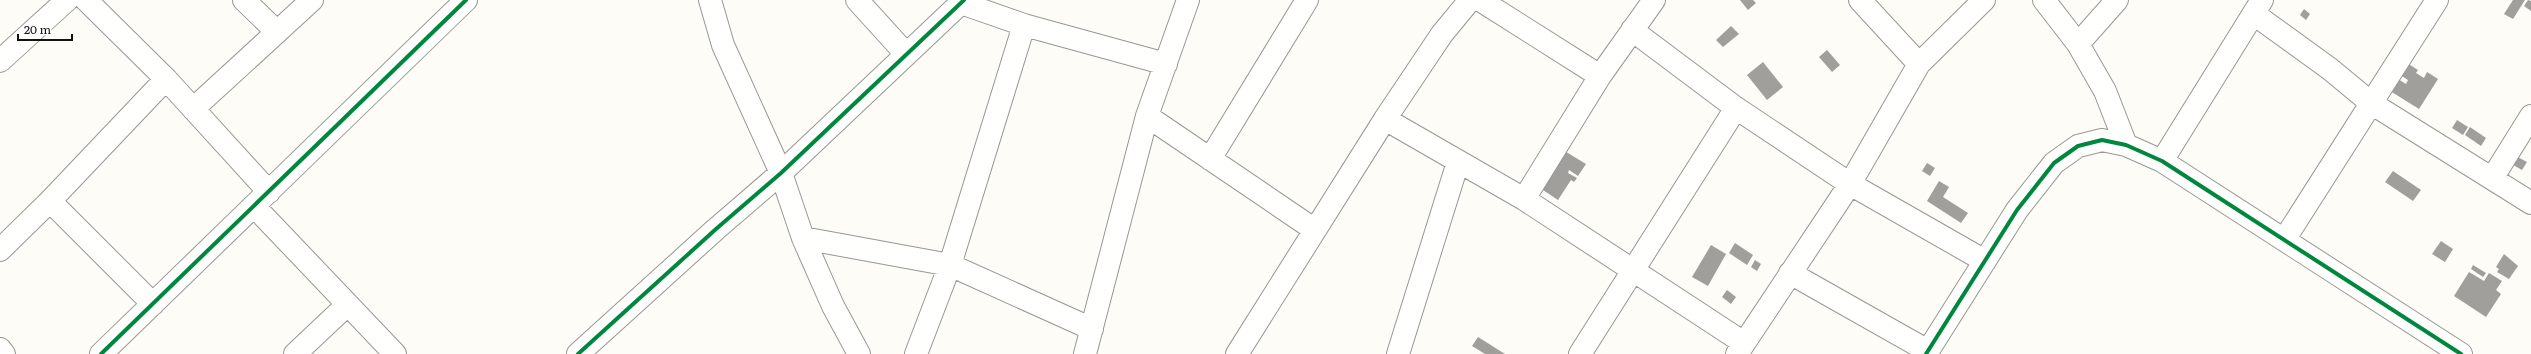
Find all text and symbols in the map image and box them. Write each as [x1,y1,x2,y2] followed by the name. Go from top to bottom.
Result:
[18,16,72,42] scale bar
[24,20,51,38] text: 20 m

